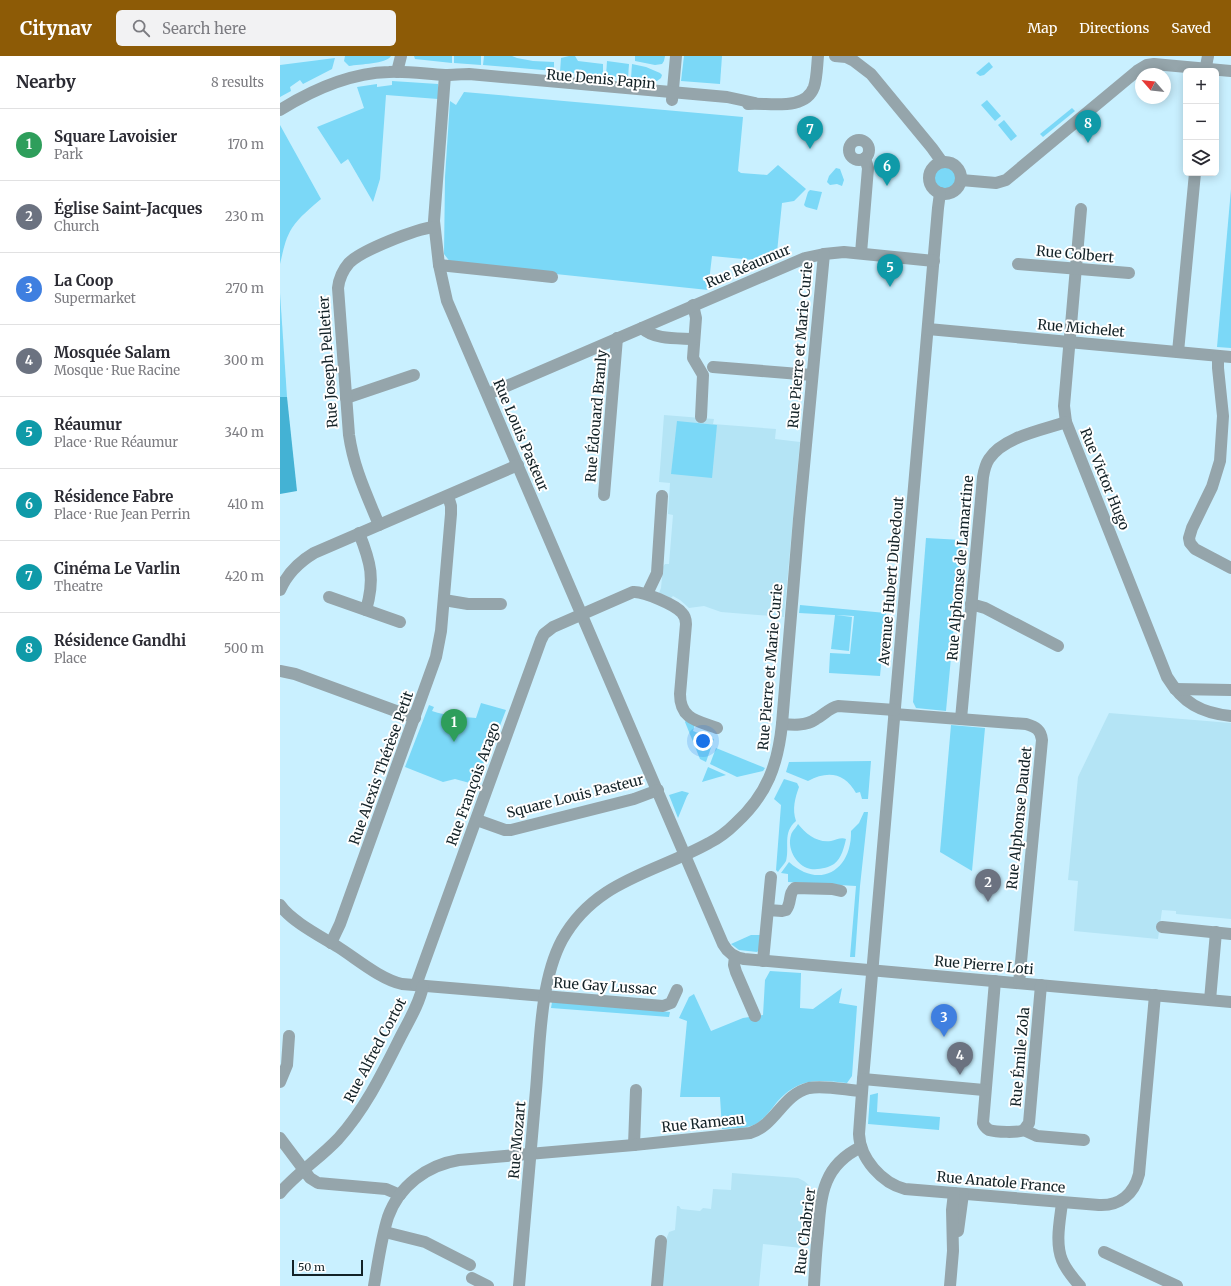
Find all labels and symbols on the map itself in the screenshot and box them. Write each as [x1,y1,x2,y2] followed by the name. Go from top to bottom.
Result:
[546,65,656,93] street label: Rue Denis Papin
[1135,68,1171,104] north arrow
[1075,110,1101,143] pin: 8
[797,116,823,149] pin: 7
[874,153,900,186] pin: 6
[703,240,793,292] street label: Rue Réaumur
[1035,242,1115,266] street label: Rue Colbert
[877,254,903,287] pin: 5
[784,261,816,429] street label: Rue Pierre et Marie Curie
[314,295,342,429] street label: Rue Joseph Pelletier
[1037,315,1126,341] street label: Rue Michelet
[581,348,611,483] street label: Rue Édouard Branly
[489,376,553,494] street label: Rue Louis Pasteur
[1076,425,1134,533] street label: Rue Victor Hugo
[943,475,977,661] street label: Rue Alphonse de Lamartine
[875,495,907,667] street label: Avenue Hubert Dubedout
[754,583,786,751] street label: Rue Pierre et Marie Curie
[345,688,417,847] street label: Rue Alexis Thérèse Petit
[441,709,467,742] pin: 1
[442,720,504,848] street label: Rue François Arago
[693,731,713,751] your location
[1003,745,1036,890] street label: Rue Alphonse Daudet
[505,770,645,822] street label: Square Louis Pasteur
[975,869,1001,902] pin: 2
[934,952,1035,978] street label: Rue Pierre Loti
[553,973,657,999] street label: Rue Gay Lussac
[340,994,410,1106] street label: Rue Alfred Cortot
[931,1004,957,1037] pin: 3
[1007,1006,1033,1108] street label: Rue Émile Zola
[947,1042,973,1075] pin: 4
[505,1100,529,1180] street label: Rue Mozart
[661,1110,746,1136] street label: Rue Rameau
[936,1167,1066,1197] street label: Rue Anatole France
[791,1187,819,1275] street label: Rue Chabrier
[292,1258,363,1277] scale bar

